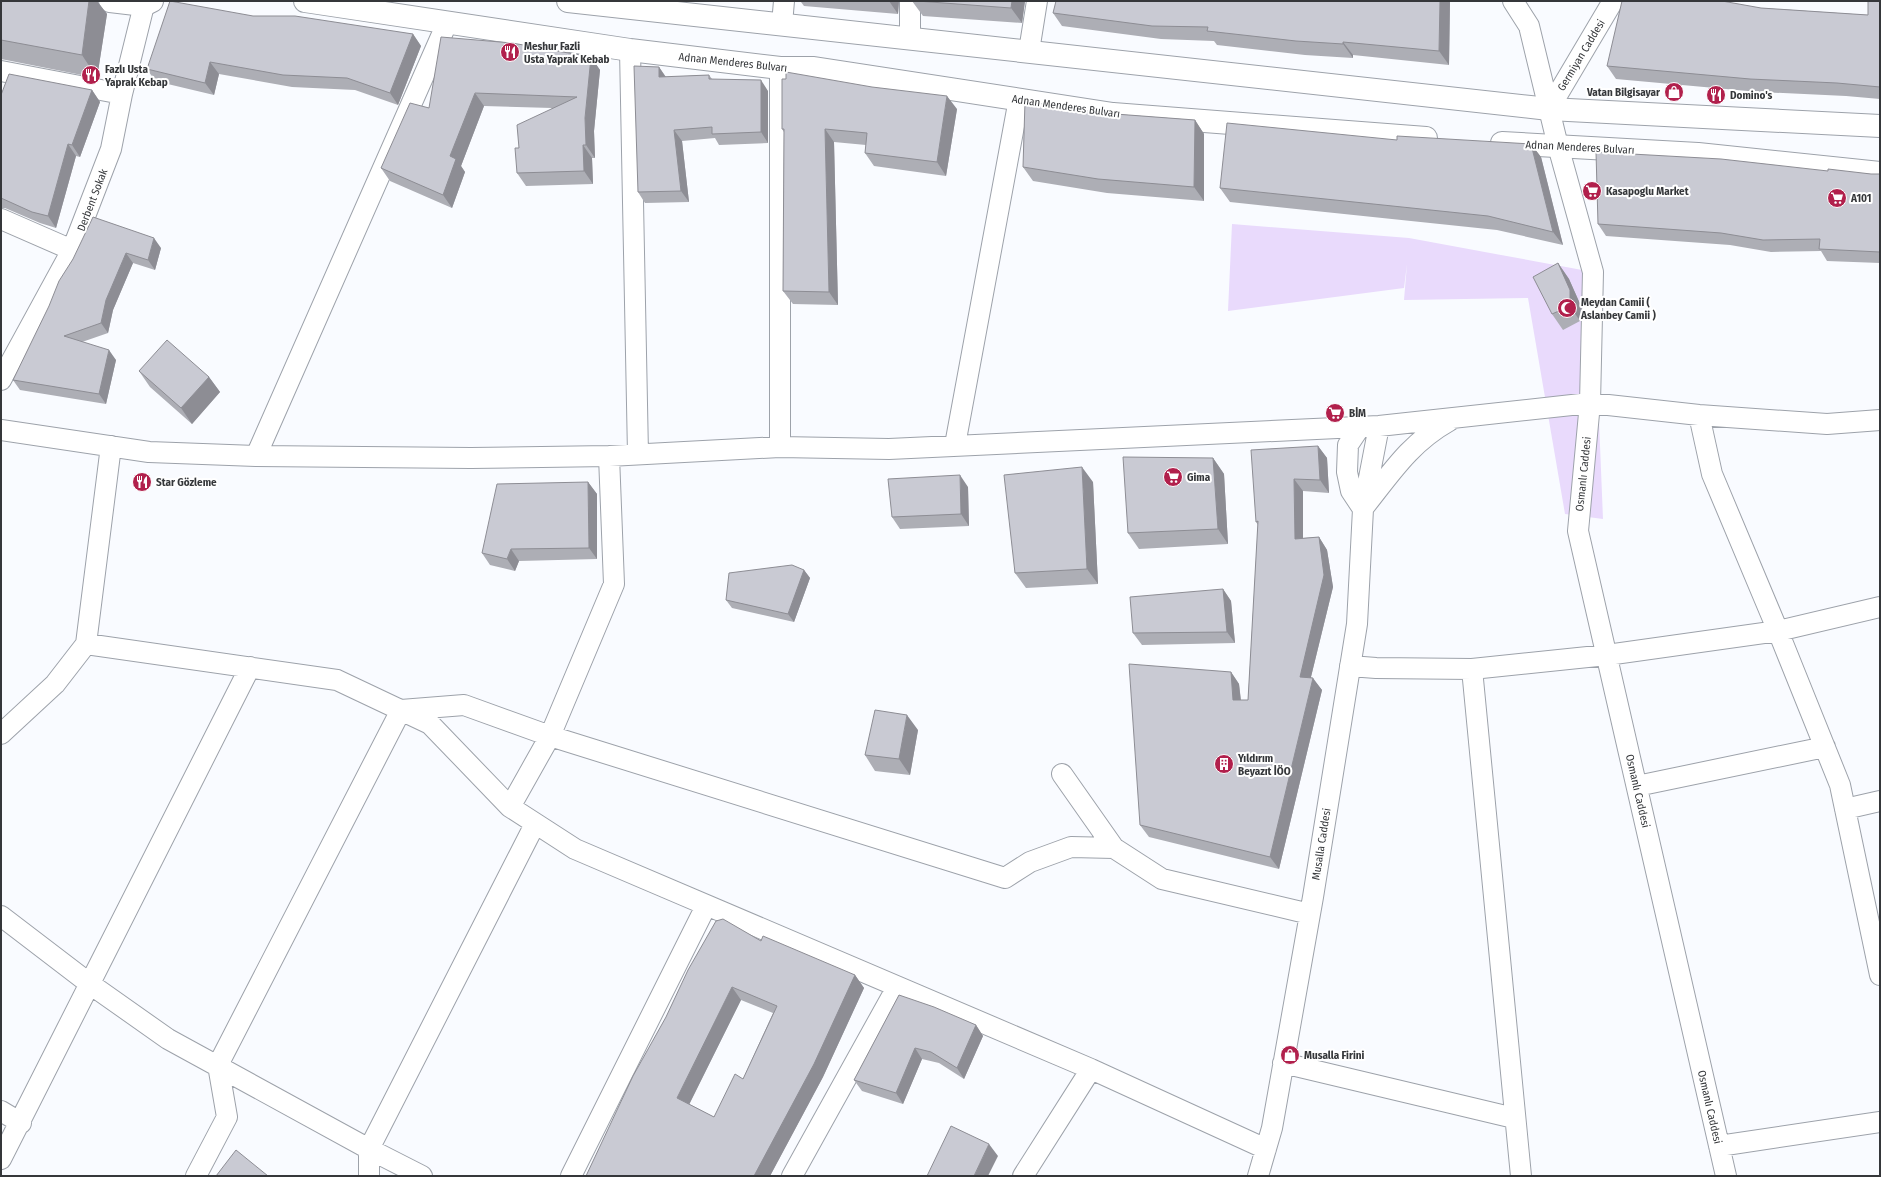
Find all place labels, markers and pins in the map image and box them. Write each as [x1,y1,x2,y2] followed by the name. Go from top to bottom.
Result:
[524,40,609,66] place label: Meshur Fazli Usta Yaprak Kebab
[499,41,521,63] restaurant icon: Meshur Fazli Usta Yaprak Kebab
[104,63,168,89] place label: Fazlı Usta Yaprak Kebap
[80,64,102,86] restaurant icon: Fazlı Usta Yaprak Kebap
[1663,81,1685,103] shop icon: Vatan Bilgisayar
[1705,84,1727,106] restaurant icon: Domino's
[1586,86,1661,99] place label: Vatan Bilgisayar
[1730,89,1773,102] place label: Domino's
[1581,180,1603,202] supermarket icon: Kasapoglu Market
[1606,185,1689,198] place label: Kasapoglu Market
[1826,187,1848,209] supermarket icon: A101
[1850,192,1872,205] place label: A101
[1580,296,1656,322] place label: Meydan Camii ( Aslanbey Camii )
[1556,297,1578,319] mosque icon: Meydan Camii ( Aslanbey Camii )
[1324,402,1346,424] supermarket icon: BİM
[1349,407,1366,420] place label: BİM
[1162,466,1184,488] supermarket icon: Gima
[131,471,153,493] restaurant icon: Star Gözleme
[1187,471,1211,484] place label: Gima
[156,476,217,489] place label: Star Gözleme
[1237,752,1291,778] place label: Yıldırım Beyazıt İÖO
[1213,753,1235,775] building icon: Yıldırım Beyazıt İÖO
[1279,1044,1301,1066] shop icon: Musalla Firini
[1304,1049,1365,1062] place label: Musalla Firini

